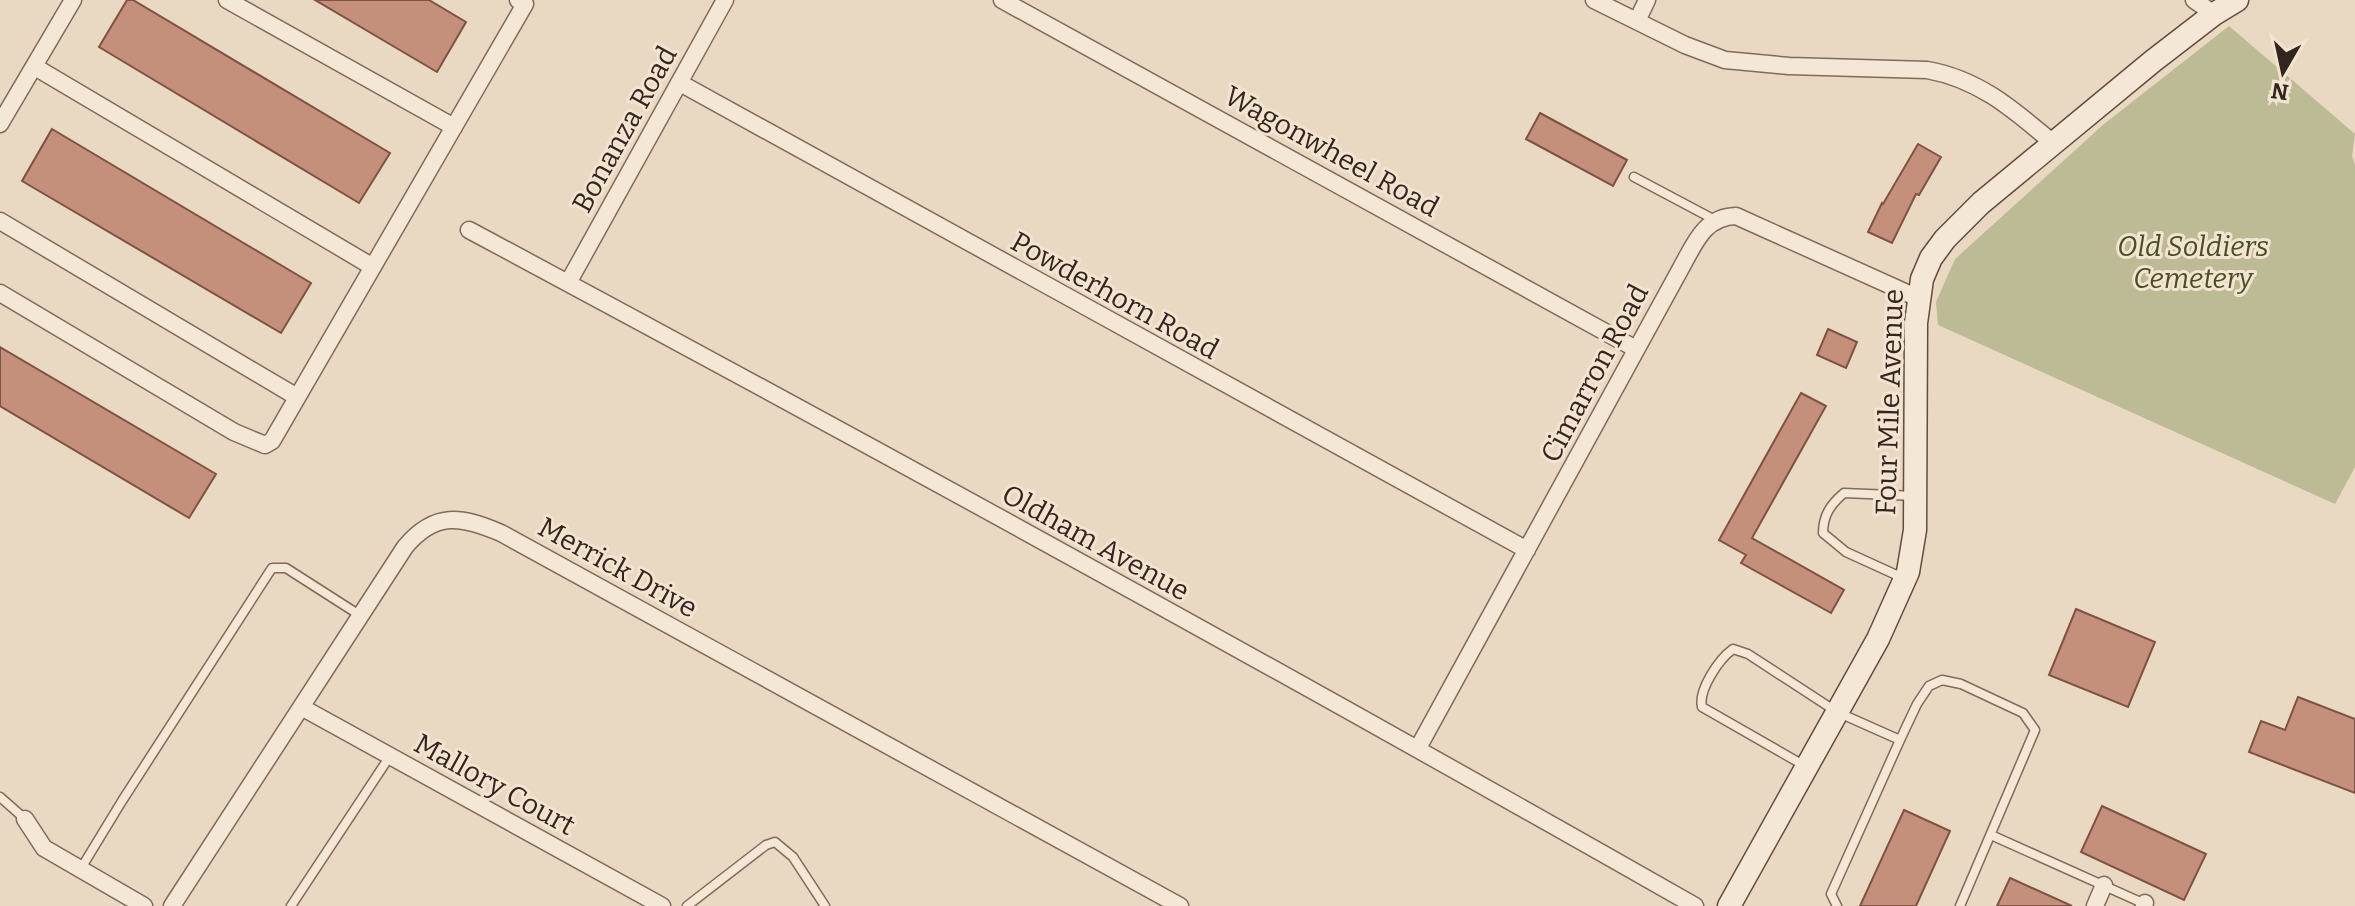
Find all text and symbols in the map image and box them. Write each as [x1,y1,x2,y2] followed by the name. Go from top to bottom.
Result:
[2243,32,2323,112] north arrow
[565,40,684,218] street label: Bonanza Road
[2269,77,2290,106] text: N
[1219,79,1445,224] street label: Wagonwheel Road
[1005,225,1224,366] street label: Powderhorn Road
[2117,230,2269,295] park label: Old Soldiers Cemetery
[1534,279,1655,468] street label: Cimarron Road
[1869,288,1910,516] street label: Four Mile Avenue
[996,477,1195,607] street label: Oldham Avenue
[533,510,703,625] street label: Merrick Drive
[409,727,581,842] street label: Mallory Court

